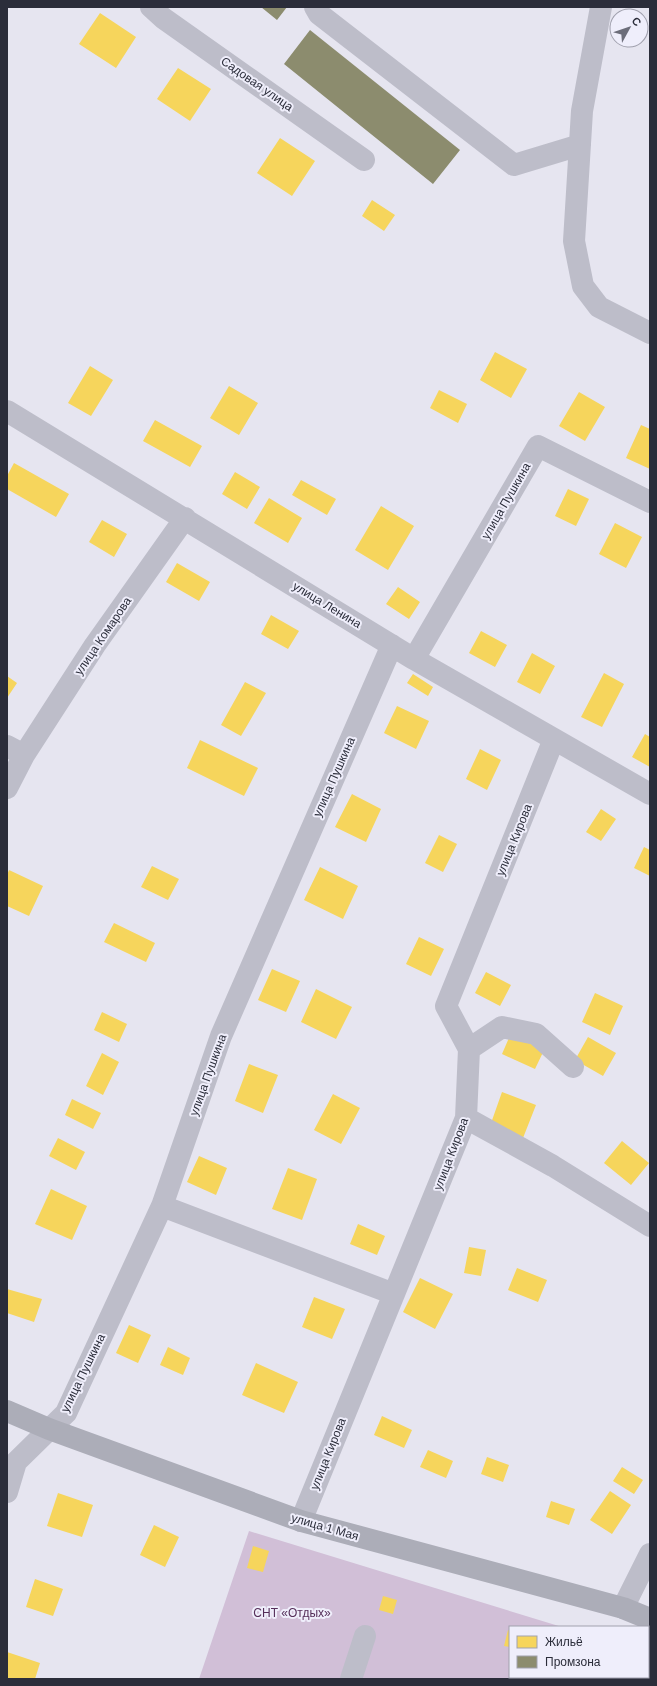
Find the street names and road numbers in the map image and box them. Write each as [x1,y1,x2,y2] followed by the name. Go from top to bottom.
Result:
[218,54,296,114] street label: Садовая улица
[478,460,534,542] street label: улица Пушкина
[290,579,364,631] street label: улица Ленина
[72,594,134,678] street label: улица Комарова
[310,735,358,819] street label: улица Пушкина
[493,802,535,878] street label: улица Кирова
[187,1032,229,1118] street label: улица Пушкина
[431,1116,471,1192] street label: улица Кирова
[58,1331,108,1415] street label: улица Пушкина
[307,1416,349,1492] street label: улица Кирова
[290,1511,360,1543] street label: улица 1 Мая

